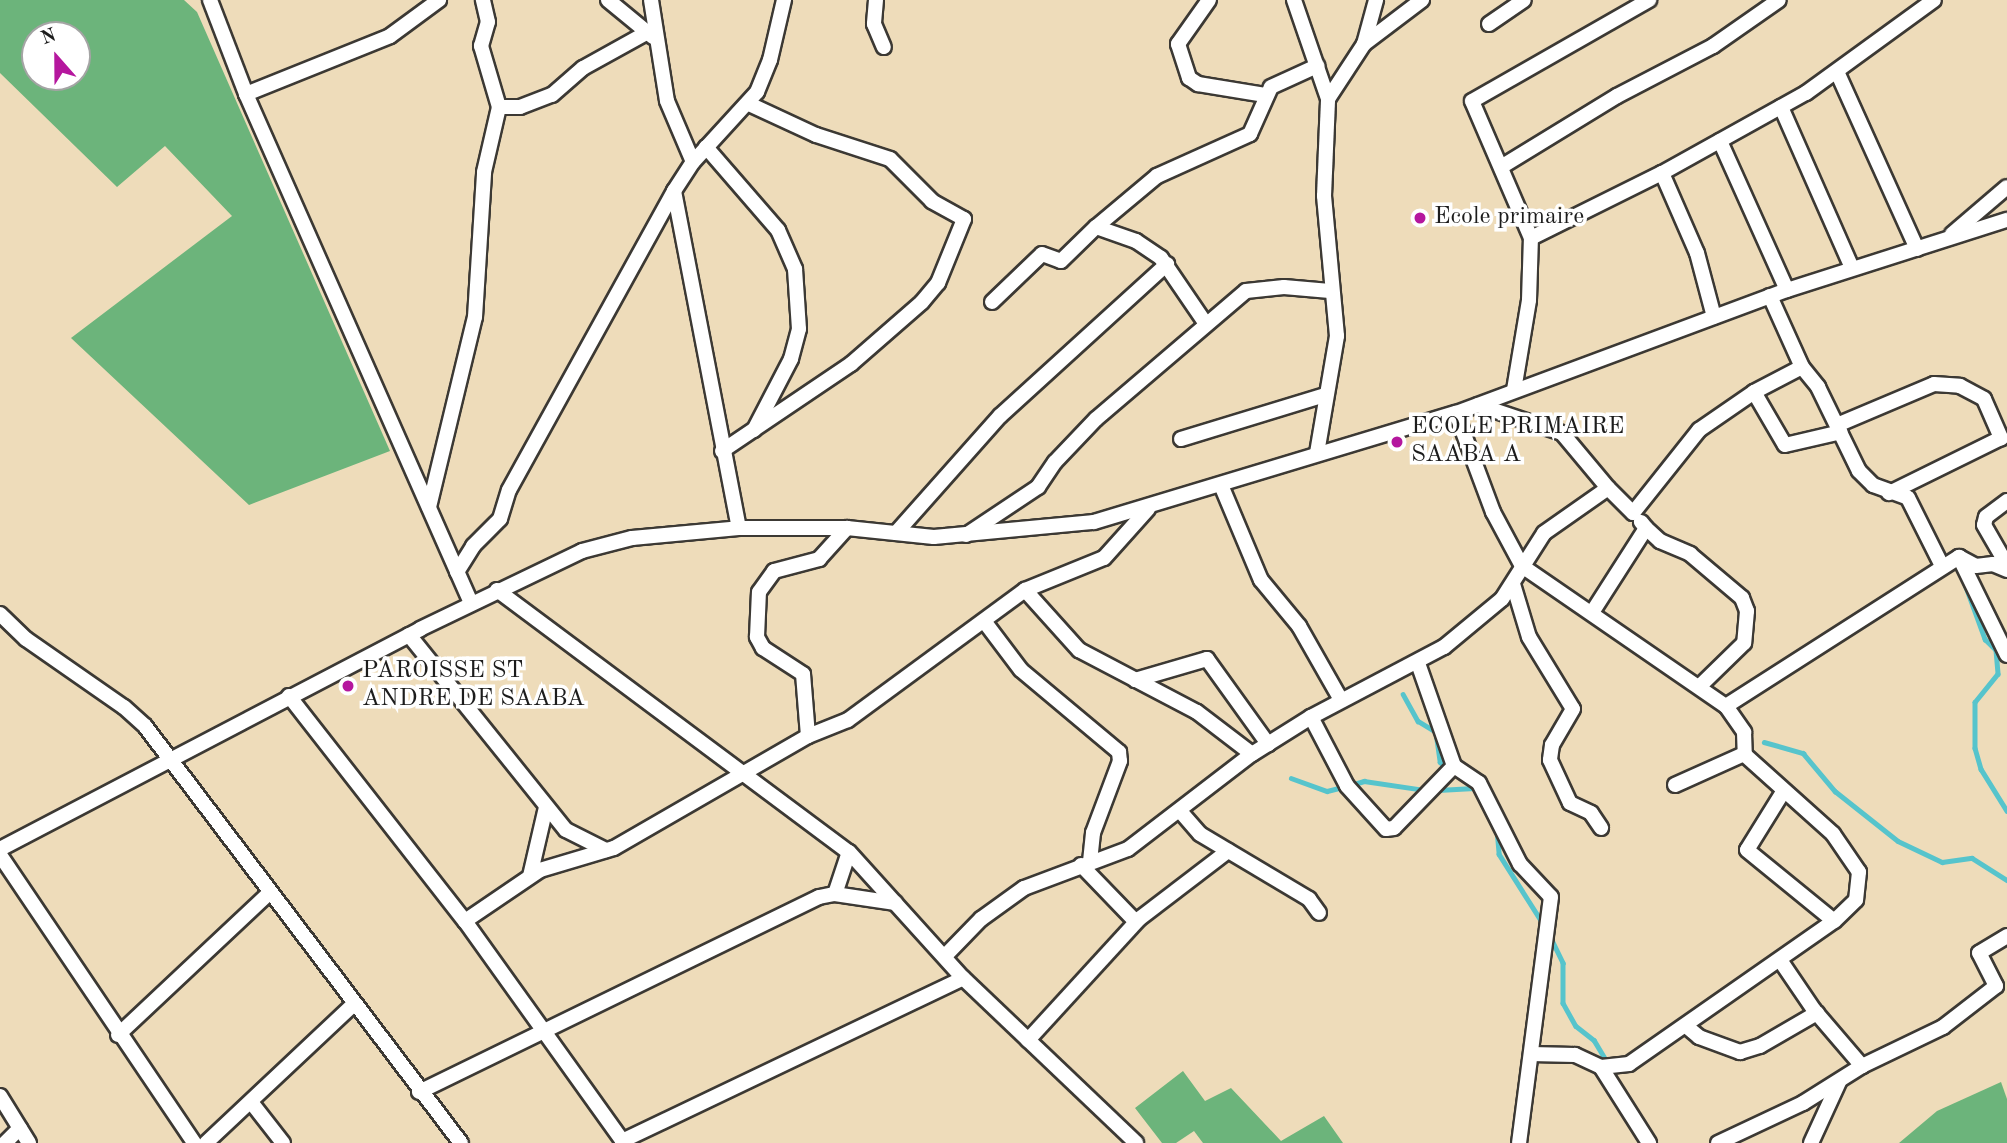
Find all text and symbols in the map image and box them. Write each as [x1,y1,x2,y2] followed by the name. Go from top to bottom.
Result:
[21,21,91,91] north arrow
[39,26,59,49] text: N
[1434,204,1584,232] place label: Ecole primaire
[1412,210,1428,226] marker: Ecole primaire
[1411,414,1624,470] place label: ECOLE PRIMAIRE SAABA A
[1389,434,1405,450] marker: ECOLE PRIMAIRE SAABA A
[362,658,585,714] place label: PAROISSE ST ANDRE DE SAABA
[340,678,356,694] marker: PAROISSE ST ANDRE DE SAABA

